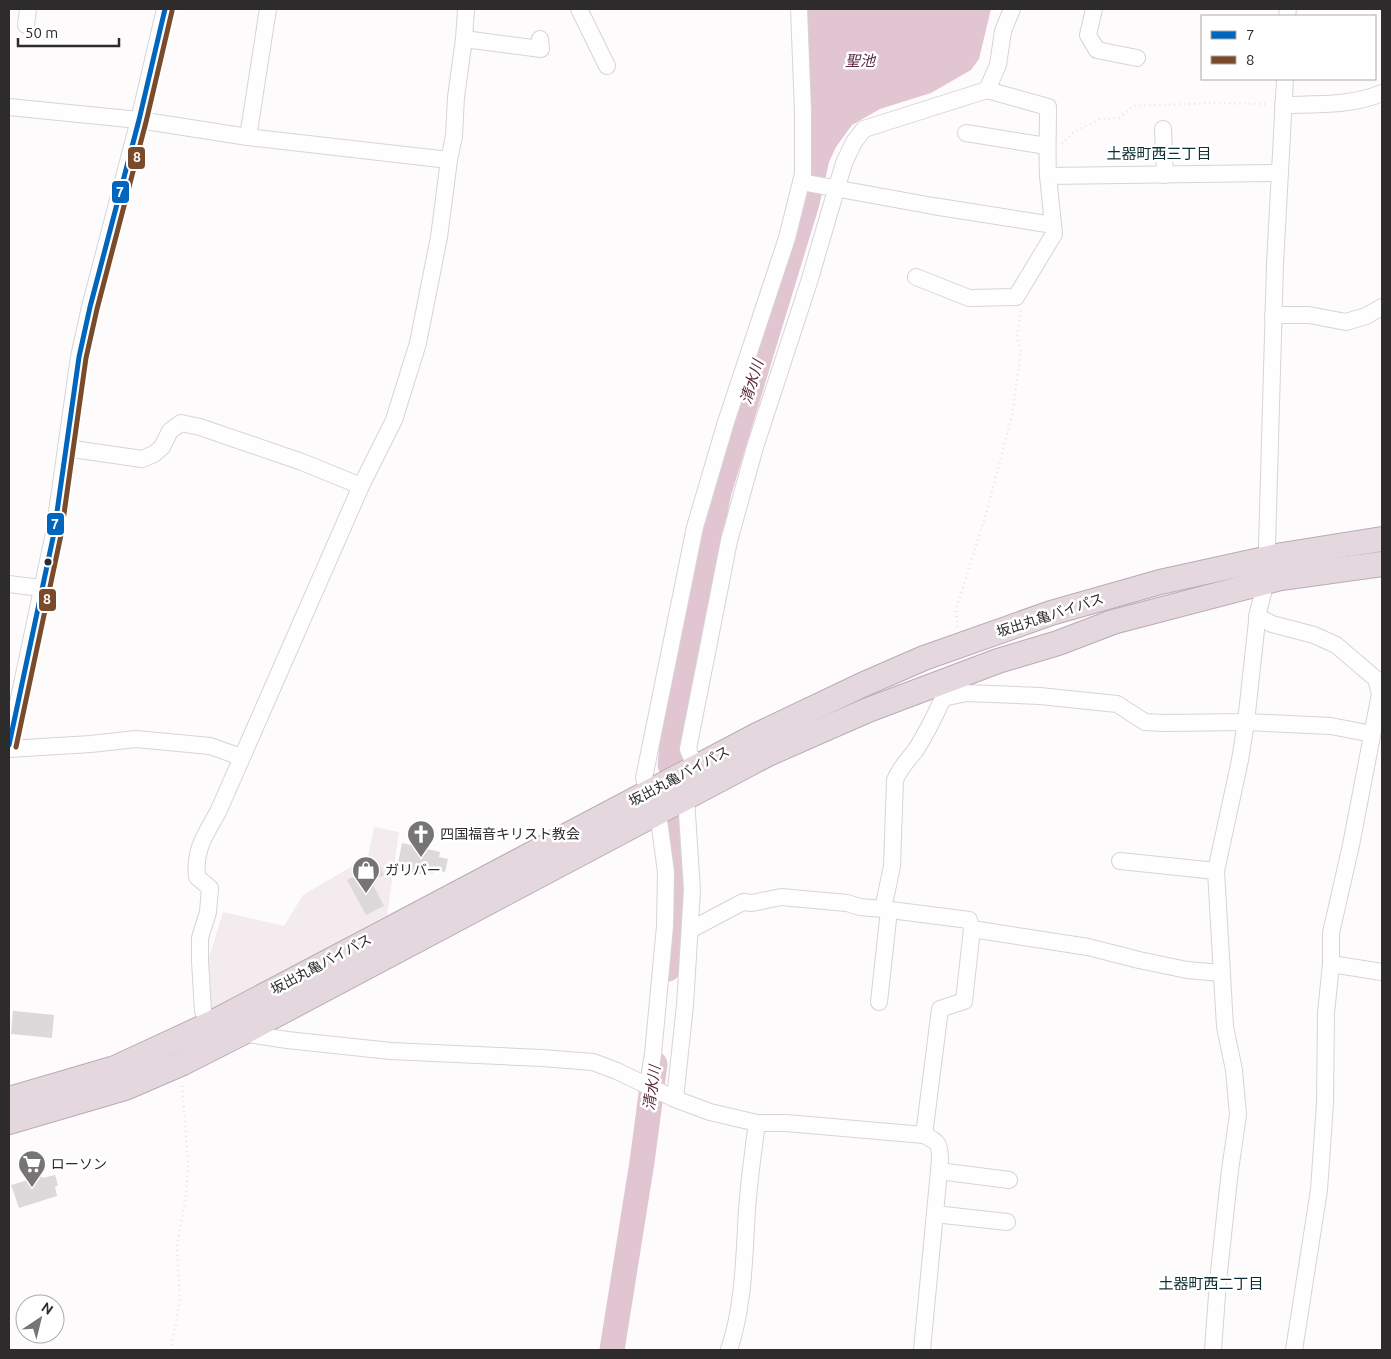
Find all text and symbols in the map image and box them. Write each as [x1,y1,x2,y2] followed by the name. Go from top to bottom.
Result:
[18,15,119,47] scale bar
[1201,15,1376,80] legend
[25,24,58,41] text: 50 m
[1246,26,1254,43] text: 7
[1246,51,1254,68] text: 8
[845,52,877,69] water label: 聖池
[1106,145,1212,162] district label: 土器町西三丁目
[127,146,146,170] line badge: 8
[133,149,141,165] text: 8
[111,180,130,204] line badge: 7
[116,184,124,200] text: 7
[737,356,767,406] water label: 清水川
[46,512,65,536] line badge: 7
[51,516,59,532] text: 7
[43,557,53,567] unlabelled marker
[38,588,57,612] line badge: 8
[994,590,1106,640] street label: 坂出丸亀バイパス
[43,591,51,607] text: 8
[626,743,732,809] street label: 坂出丸亀バイパス
[406,819,436,858] church icon: 四国福音キリスト教会
[440,826,580,842] place label: 四国福音キリスト教会
[351,855,381,894] shop icon: ガリバー
[385,862,441,878] place label: ガリバー
[268,931,374,997] street label: 坂出丸亀バイパス
[640,1062,663,1111] water label: 清水川
[17,1149,47,1188] supermarket icon: ローソン
[51,1156,107,1172] place label: ローソン
[1158,1275,1264,1292] district label: 土器町西二丁目
[15,1294,65,1344] north arrow
[39,1299,56,1318] text: N

